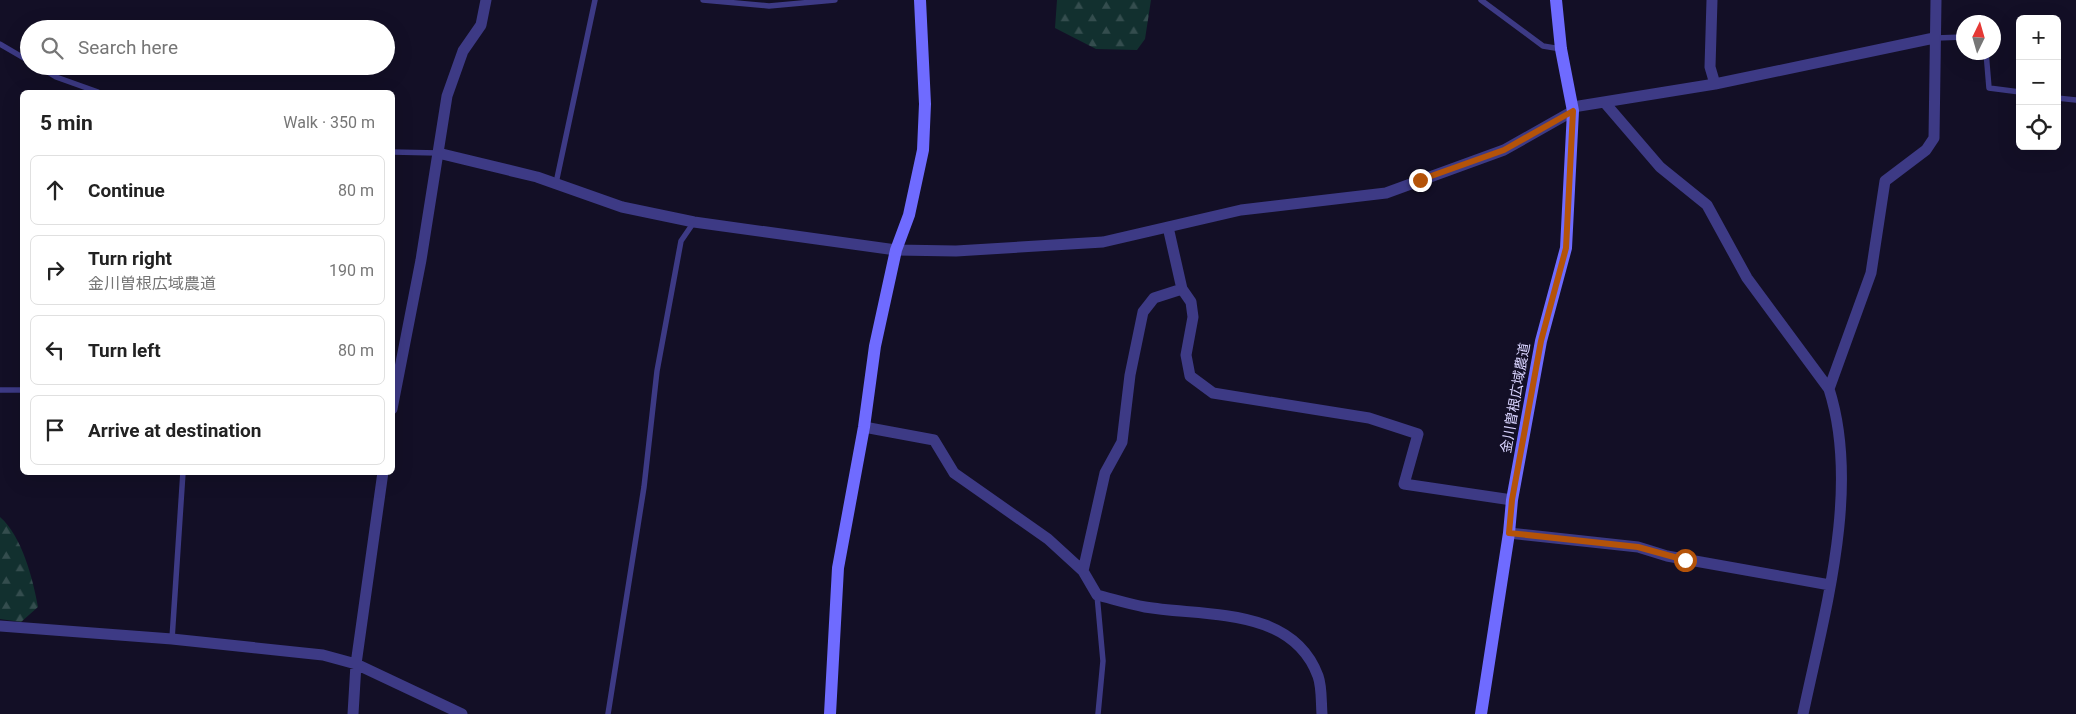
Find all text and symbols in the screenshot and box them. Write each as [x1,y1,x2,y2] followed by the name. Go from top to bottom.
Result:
[1956,15,2001,60] north arrow
[2016,15,2061,150] map controls
[2016,15,2061,60] button: +
[20,20,395,75] search box
[38,34,66,62] icon: search
[78,36,178,59] text: Search here
[2016,60,2061,105] button: −
[2016,105,2061,150] button: locate
[40,111,93,135] text: 5 min
[283,113,375,132] text: Walk · 350 m
[1409,169,1432,192] route end
[41,176,69,204] icon: ahead
[88,179,165,202] text: Continue
[338,181,374,200] text: 80 m
[88,247,172,270] text: Turn right
[41,256,69,284] icon: right
[329,261,374,280] text: 190 m
[88,274,216,293] text: 金川曽根広域農道
[41,336,69,364] icon: left
[88,339,161,362] text: Turn left
[338,341,374,360] text: 80 m
[1497,341,1533,455] street label: 金川曽根広域農道
[41,416,69,444] icon: arrive
[88,419,261,442] text: Arrive at destination
[1674,549,1697,572] route start

